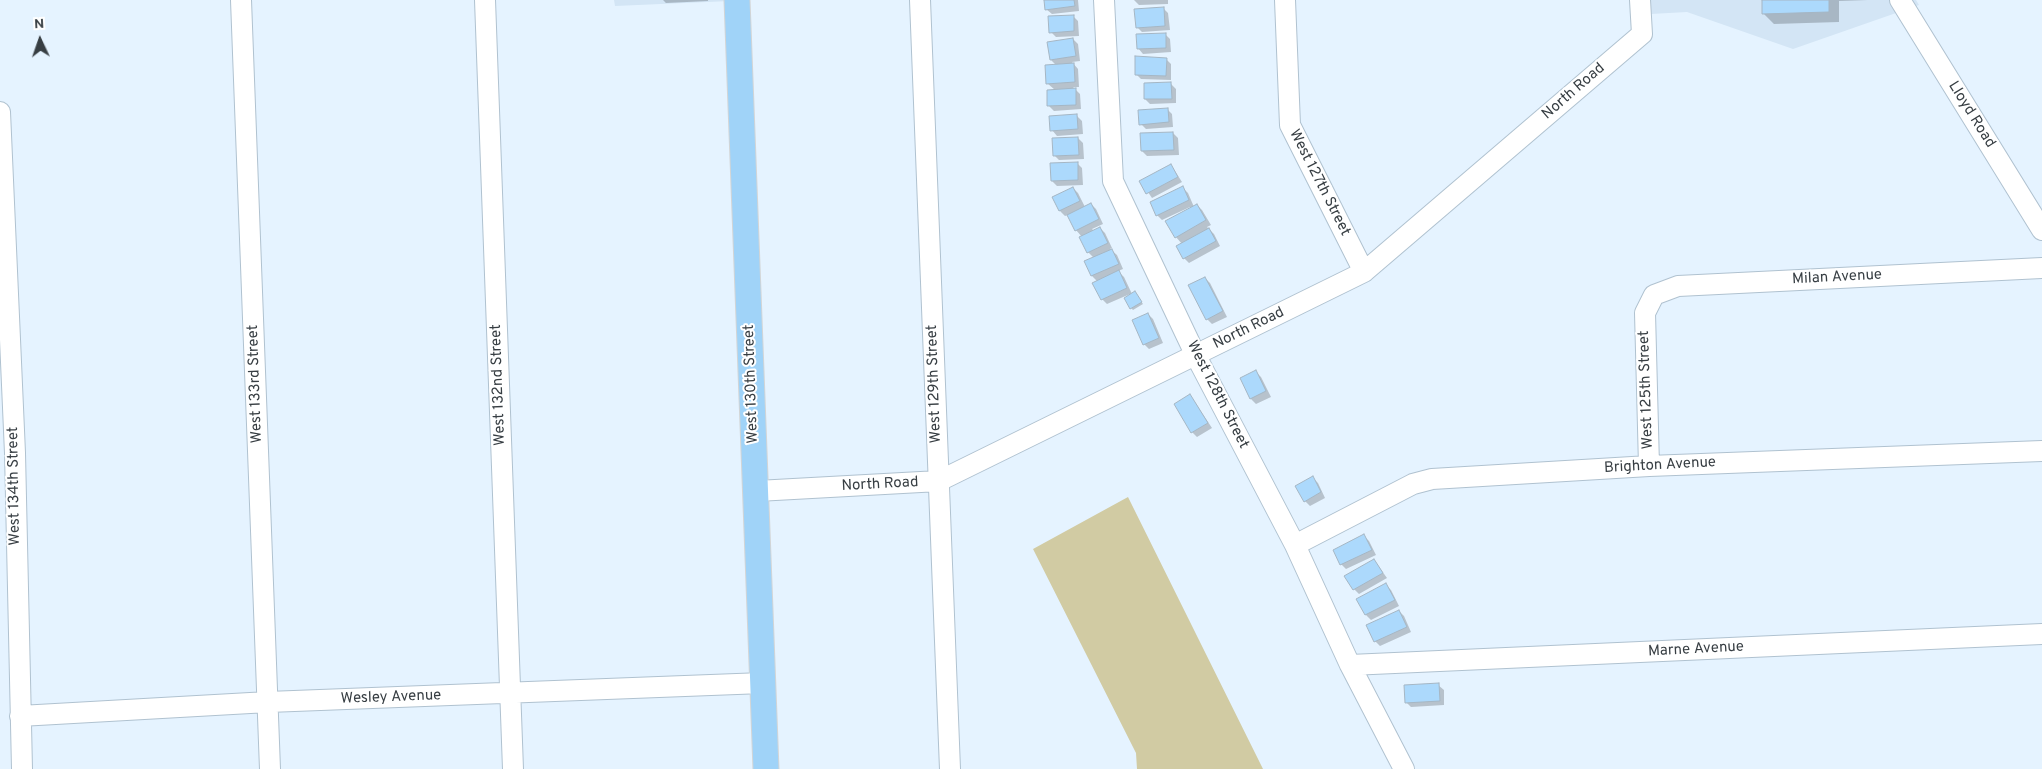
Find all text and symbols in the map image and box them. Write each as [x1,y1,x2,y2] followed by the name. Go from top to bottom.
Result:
[15,15,65,65] north arrow
[34,16,45,33] text: N
[1539,60,1609,124] street label: North Road
[1943,78,1999,152] street label: Lloyd Road
[1284,127,1354,239] street label: West 127th Street
[1792,267,1882,289] street label: Milan Avenue
[1210,304,1288,354] street label: North Road
[245,324,267,444] street label: West 133rd Street
[488,324,510,446] street label: West 132nd Street
[741,324,763,444] street label: West 130th Street
[924,324,946,444] street label: West 129th Street
[1636,330,1658,450] street label: West 125th Street
[1182,338,1252,452] street label: West 128th Street
[5,426,25,546] street label: West 134th Street
[1604,454,1716,478] street label: Brighton Avenue
[841,474,919,496] street label: North Road
[1648,639,1744,661] street label: Marne Avenue
[340,687,442,709] street label: Wesley Avenue

